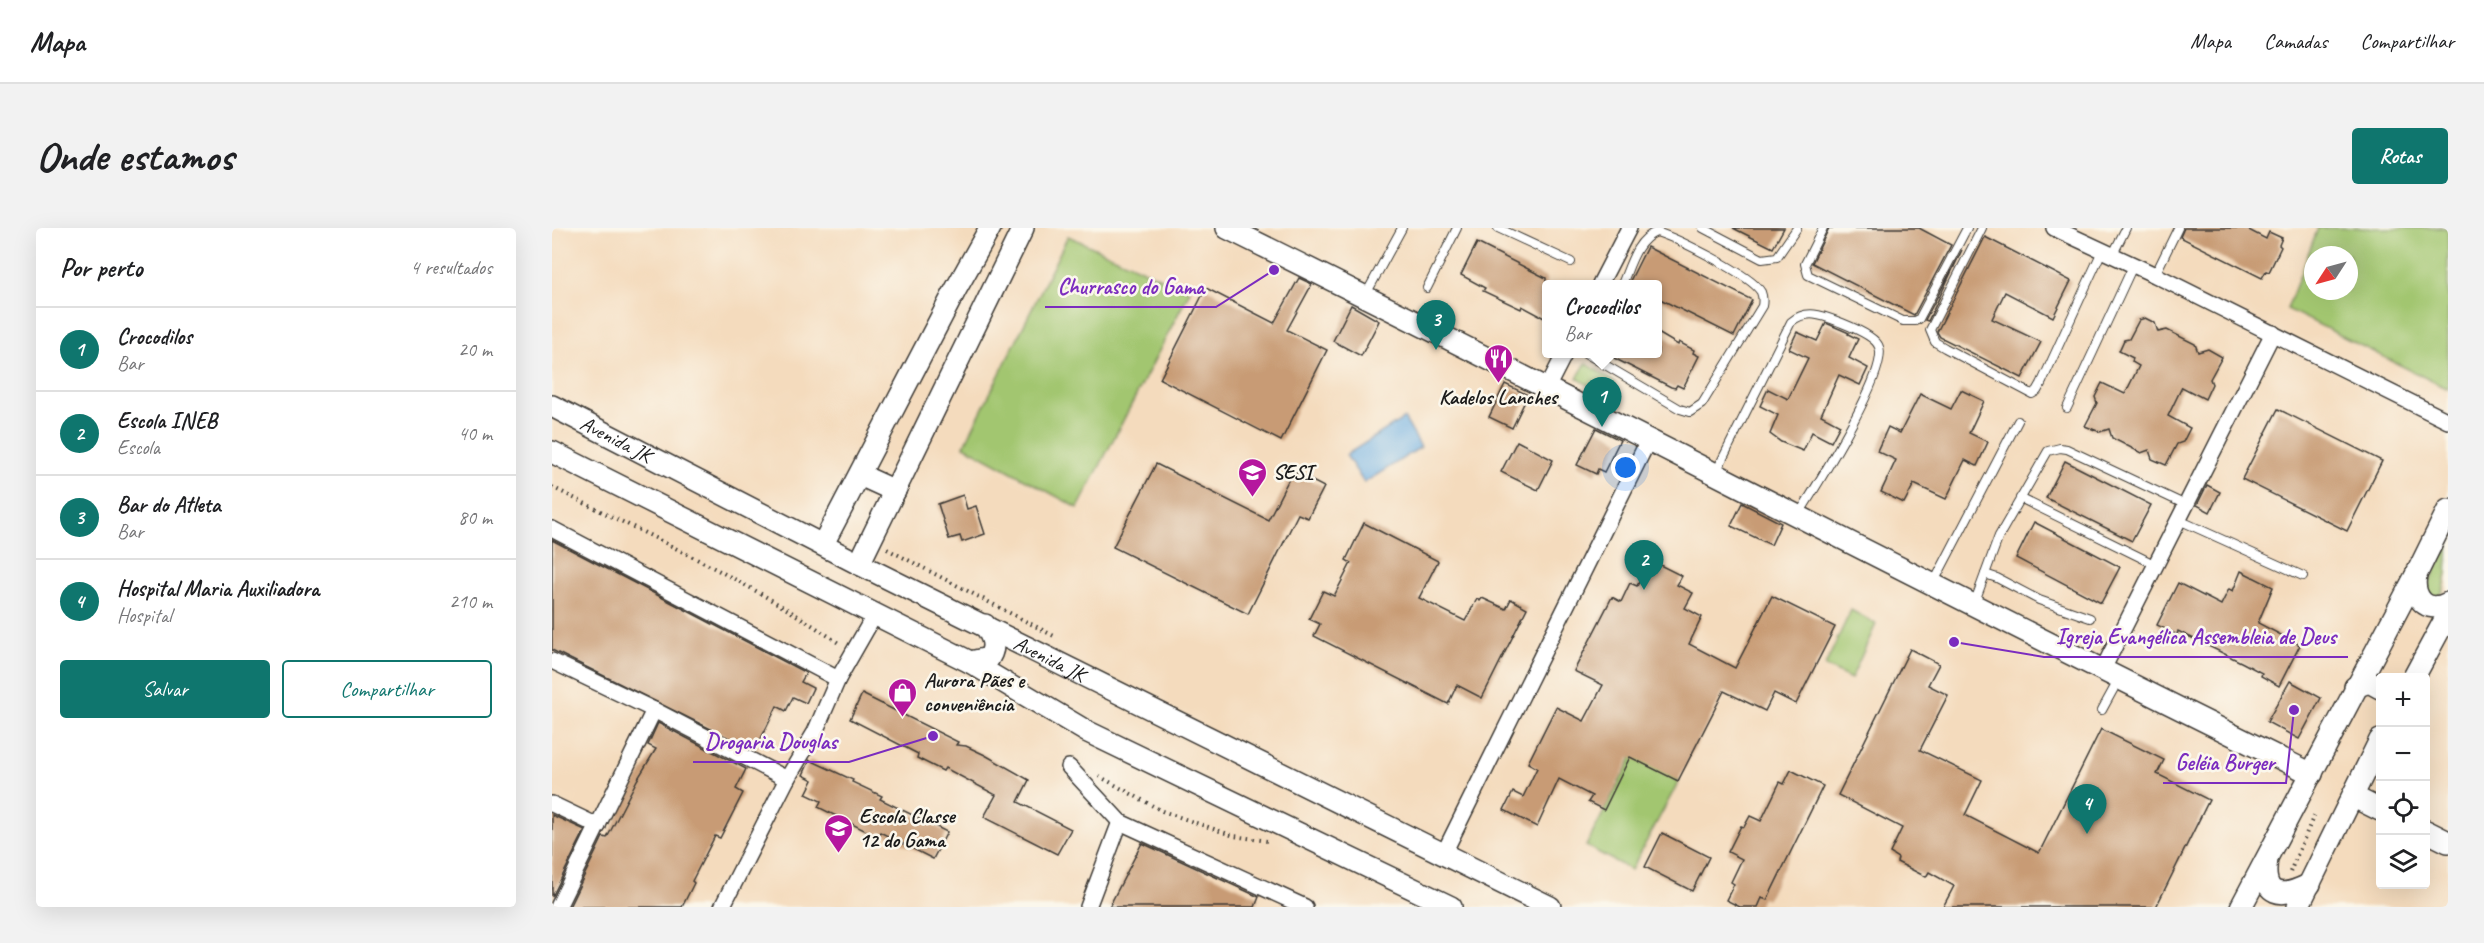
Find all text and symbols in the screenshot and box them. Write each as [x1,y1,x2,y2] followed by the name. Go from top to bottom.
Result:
[30,24,85,59] text: Mapa
[2190,28,2231,54] text: Mapa
[2264,28,2327,54] text: Camadas
[2360,28,2454,54] text: Compartilhar
[2352,128,2448,184] button: Rotas
[36,130,233,183] text: Onde estamos
[2304,246,2358,300] north arrow
[60,251,142,284] text: Por perto
[410,255,492,280] text: 4 resultados
[1045,267,1216,307] callout: Churrasco do Gama
[1058,273,1206,301] text: Churrasco do Gama
[1542,280,1662,358] popup
[1565,293,1640,321] text: Crocodilos
[1416,300,1456,350] pin: 3
[1565,321,1591,346] text: Bar
[117,323,192,351] text: Crocodilos
[75,337,84,362] text: 1
[458,337,492,362] text: 20 m
[1482,342,1514,384] restaurant icon: Kadelos Lanches
[117,351,143,376] text: Bar
[1582,378,1622,427] pin: 1
[1439,384,1560,410] place label: Kadelos Lanches
[117,407,217,435] text: Escola INEB
[576,410,659,470] street label: Avenida JK
[75,421,84,446] text: 2
[458,421,492,446] text: 40 m
[117,435,160,460] text: Escola
[1611,453,1640,482] your location
[1236,456,1268,498] school or university icon: SESI
[1273,459,1317,485] place label: SESI
[117,491,221,519] text: Bar do Atleta
[75,505,84,530] text: 3
[458,505,492,530] text: 80 m
[117,519,143,544] text: Bar
[1624,540,1664,590] pin: 2
[117,575,319,603] text: Hospital Maria Auxiliadora
[75,589,84,614] text: 4
[449,589,492,614] text: 210 m
[117,603,172,628] text: Hospital
[2044,617,2348,657] callout: Igreja Evangélica Assembleia de Deus
[2056,623,2338,651] text: Igreja Evangélica Assembleia de Deus
[1010,630,1093,689] street label: Avenida JK
[60,660,270,718] button: Salvar
[282,660,492,718] button: Compartilhar
[924,667,1026,717] place label: Aurora Pães e conveniência
[2376,673,2430,889] map controls
[2376,673,2430,727] button: +
[887,676,919,718] shop icon: Aurora Pães e conveniência
[693,722,849,762] callout: Drogaria Douglas
[2376,727,2430,781] button: −
[705,728,839,756] text: Drogaria Douglas
[2163,743,2286,783] callout: Geléia Burger
[2175,749,2277,777] text: Geléia Burger
[2376,781,2430,835] button: locate
[2068,784,2107,834] pin: 4
[859,803,957,853] place label: Escola Classe 12 do Gama
[822,812,854,854] school or university icon: Escola Classe 12 do Gama
[2376,835,2430,889] button: layers

